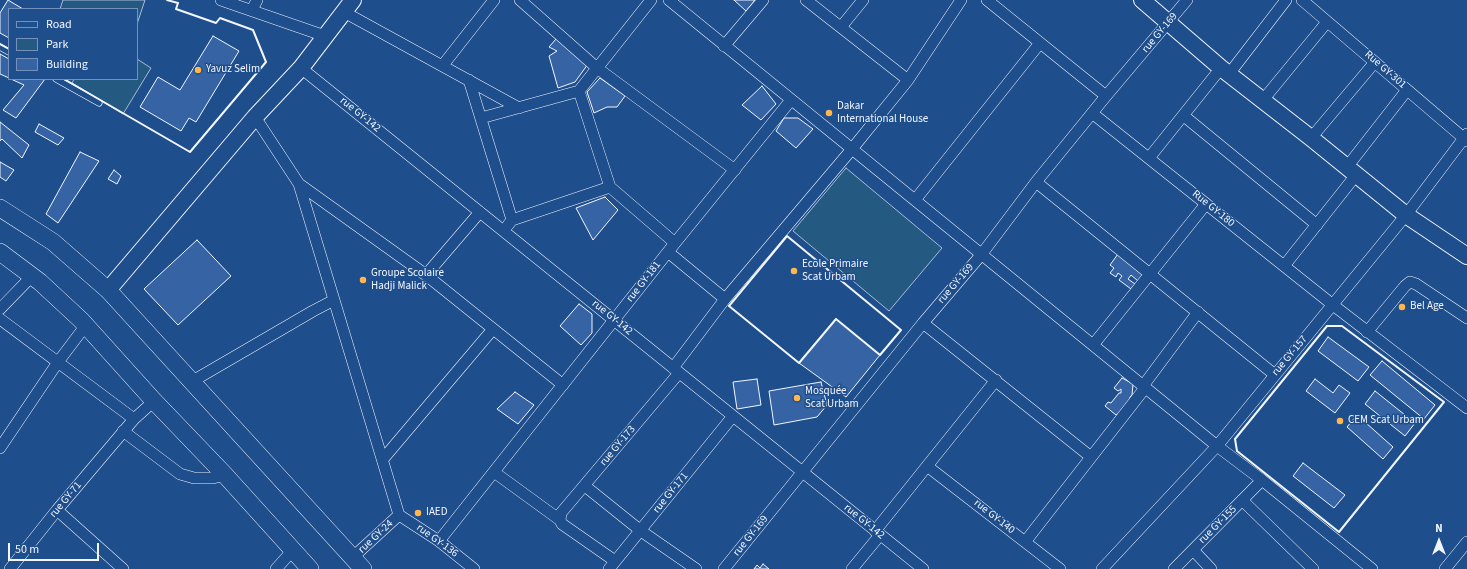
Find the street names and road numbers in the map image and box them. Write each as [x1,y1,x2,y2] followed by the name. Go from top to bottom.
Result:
[1139,10,1181,56] street label: rue GY-169
[1361,48,1409,92] street label: Rue GY-301
[337,95,383,135] street label: rue GY-142
[1189,188,1237,230] street label: Rue GY-180
[624,259,664,305] street label: rue GY-181
[935,261,977,307] street label: rue GY-169
[589,298,635,338] street label: rue GY-142
[1269,333,1311,379] street label: rue GY-157
[597,423,639,469] street label: rue GY-173
[651,470,691,516] street label: rue GY-171
[47,479,85,521] street label: rue GY-71
[971,497,1017,537] street label: rue GY-140
[841,502,887,542] street label: rue GY-142
[1196,503,1240,547] street label: rue GY-155
[731,513,771,559] street label: rue GY-169
[356,517,396,557] street label: rue GY-24
[413,521,461,561] street label: rue GY-136

